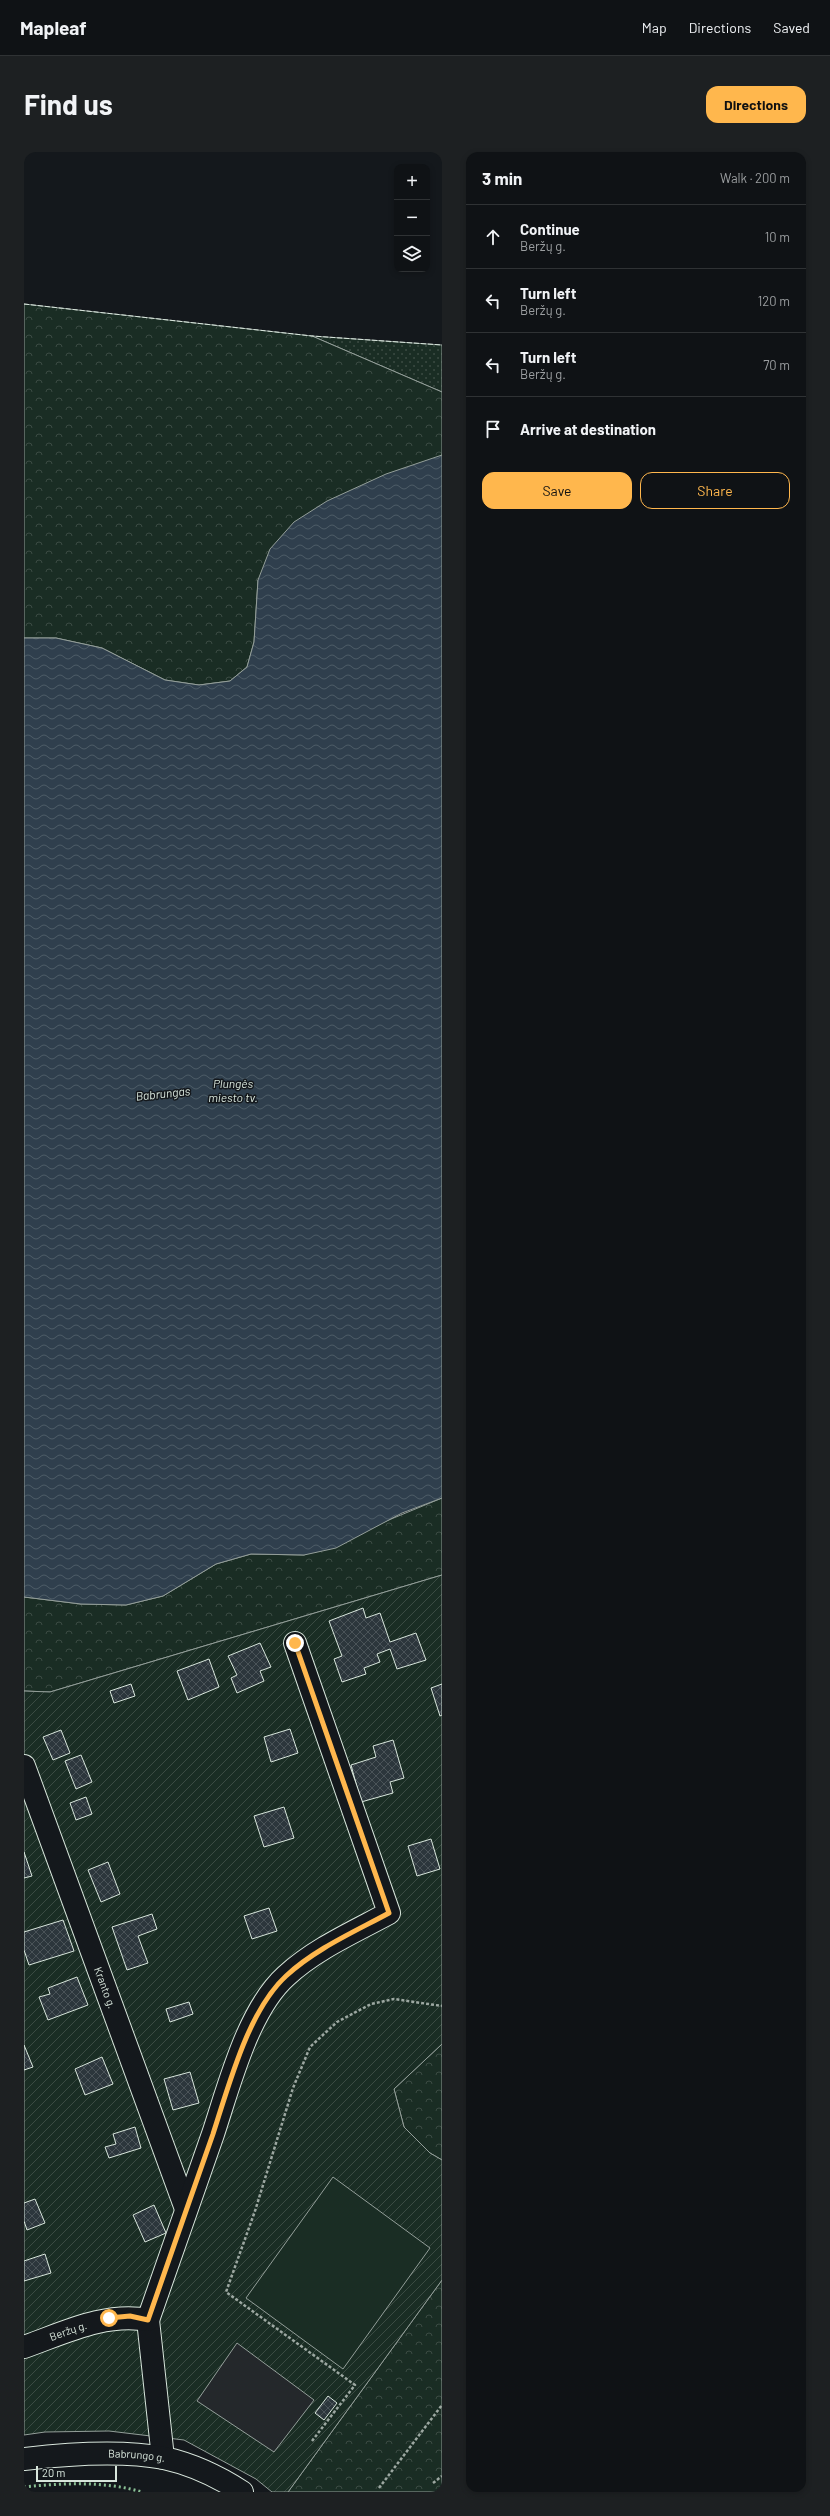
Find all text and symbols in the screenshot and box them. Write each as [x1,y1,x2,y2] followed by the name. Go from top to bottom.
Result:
[20,16,87,39] text: Mapleaf
[642,19,667,36] text: Map
[689,19,751,36] text: Directions
[773,19,810,36] text: Saved
[706,86,806,123] button: Directions
[24,87,113,121] text: Find us
[394,164,430,272] map controls
[394,164,430,200] button: +
[482,168,522,188] text: 3 min
[720,170,790,186] text: Walk · 200 m
[394,200,430,236] button: −
[520,220,580,238] text: Continue
[482,226,504,248] icon: ahead
[765,229,790,245] text: 10 m
[394,236,430,272] button: layers
[520,238,566,254] text: Beržų g.
[520,284,576,302] text: Turn left
[482,290,504,312] icon: left
[758,293,790,309] text: 120 m
[520,302,566,318] text: Beržų g.
[520,348,576,366] text: Turn left
[482,354,504,376] icon: left
[763,357,790,373] text: 70 m
[520,366,566,382] text: Beržų g.
[482,418,504,440] icon: arrive
[520,420,656,438] text: Arrive at destination
[482,472,632,509] button: Save
[640,472,790,509] button: Share
[208,1076,258,1104] water label: Plungės miesto tv.
[135,1083,191,1103] water label: Babrungas
[286,1634,304,1652] route end
[92,1965,119,2010] street label: Kranto g.
[100,2309,118,2327] route start
[47,2318,88,2343] street label: Beržų g.
[108,2446,167,2464] street label: Babrungo g.
[36,2464,117,2483] scale bar
[42,2466,65,2479] text: 20 m

